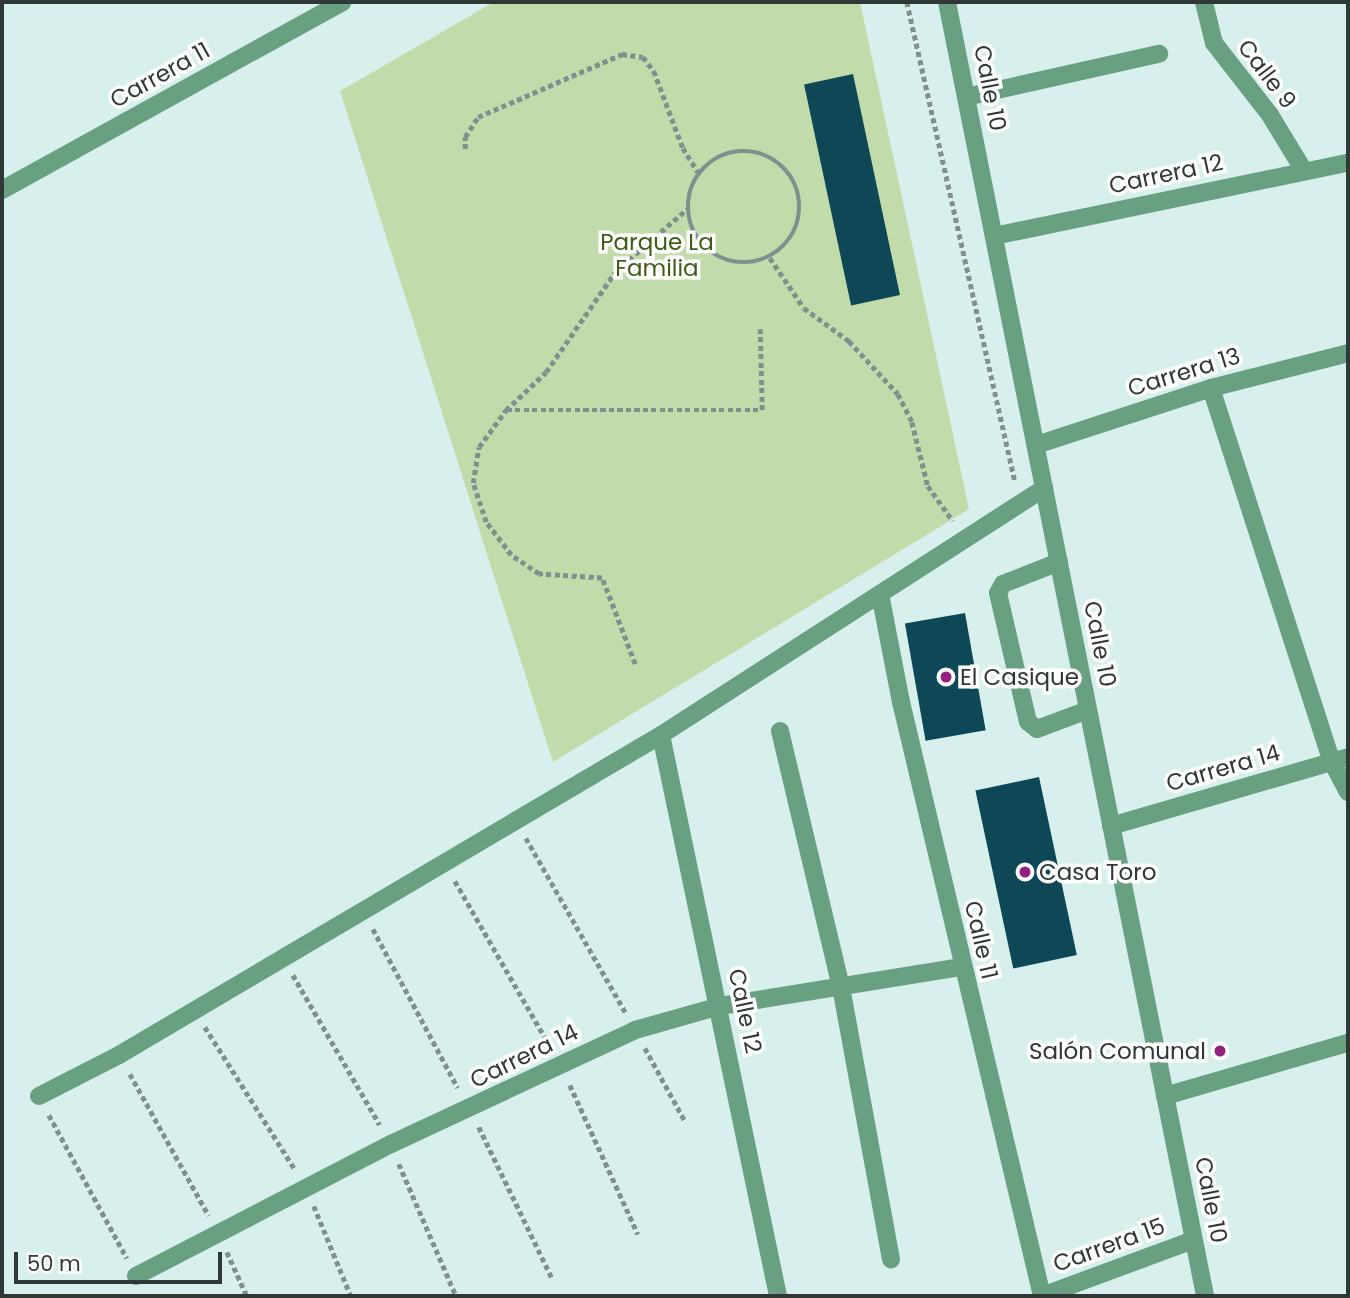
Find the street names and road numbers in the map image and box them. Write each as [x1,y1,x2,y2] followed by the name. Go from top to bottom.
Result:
[1232,34,1302,114] street label: Calle 9
[105,36,215,114] street label: Carrera 11
[968,43,1012,133] street label: Calle 10
[1107,148,1225,200] street label: Carrera 12
[1125,342,1243,402] street label: Carrera 13
[1078,599,1122,689] street label: Calle 10
[1163,739,1283,797] street label: Carrera 14
[959,898,1003,982] street label: Calle 11
[723,966,767,1056] street label: Calle 12
[465,1018,583,1094] street label: Carrera 14
[1189,1155,1233,1245] street label: Calle 10
[1049,1212,1169,1278] street label: Carrera 15

